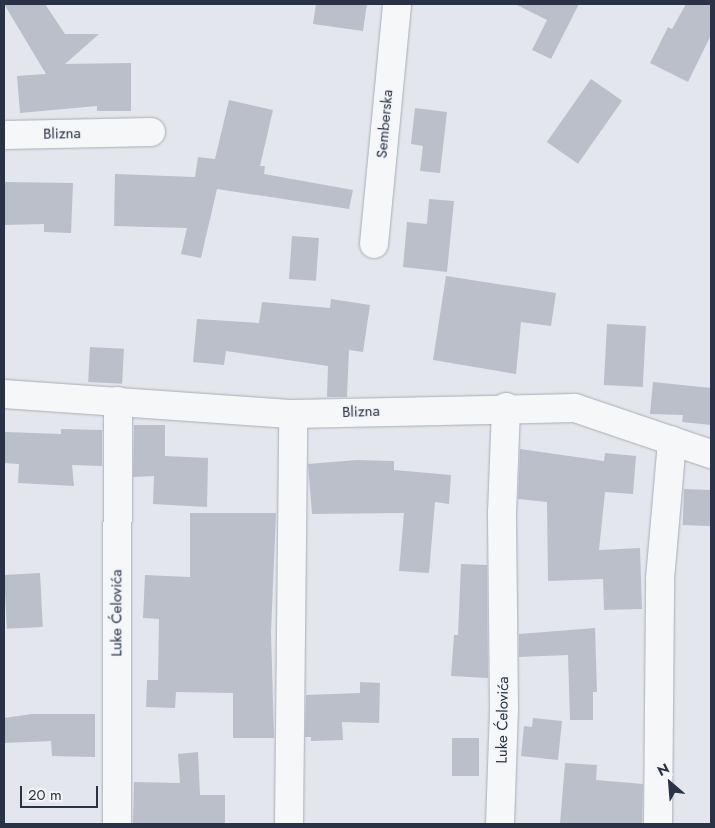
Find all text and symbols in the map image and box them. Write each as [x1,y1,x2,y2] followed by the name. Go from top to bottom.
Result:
[373,89,397,159] street label: Semberska
[43,125,81,143] street label: Blizna
[342,402,380,422] street label: Blizna
[108,569,126,657] street label: Luke Ćelovića
[493,676,513,764] street label: Luke Ćelovića
[645,758,695,808] north arrow
[654,758,673,781] text: N
[22,776,100,808] scale bar
[28,784,62,806] text: 20 m

